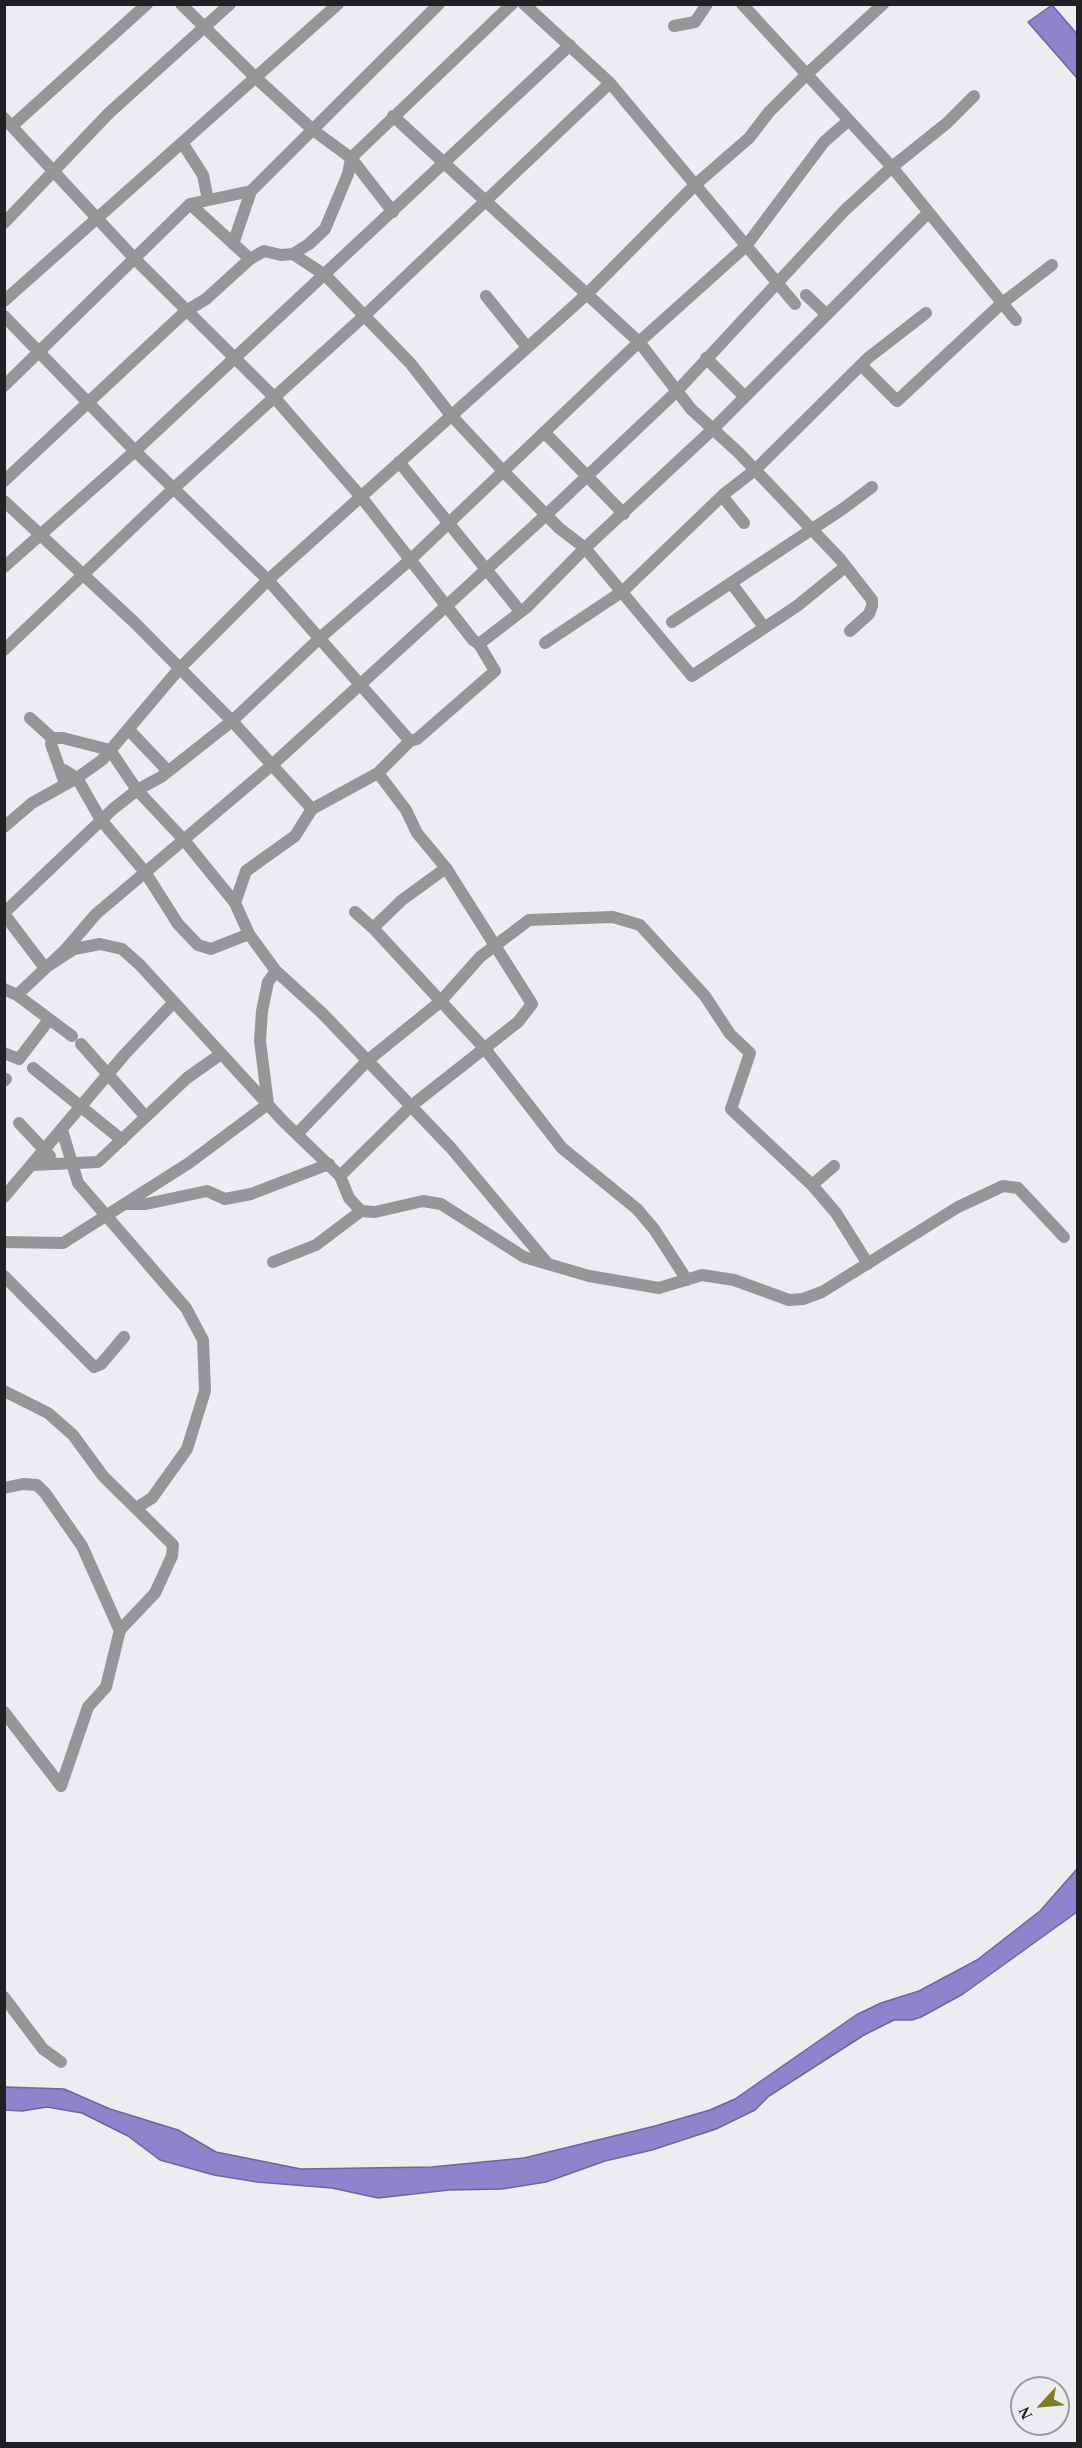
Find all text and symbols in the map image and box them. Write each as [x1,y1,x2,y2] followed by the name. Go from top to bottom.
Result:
[1010,2376,1070,2436] north arrow
[1015,2404,1035,2422] text: N

